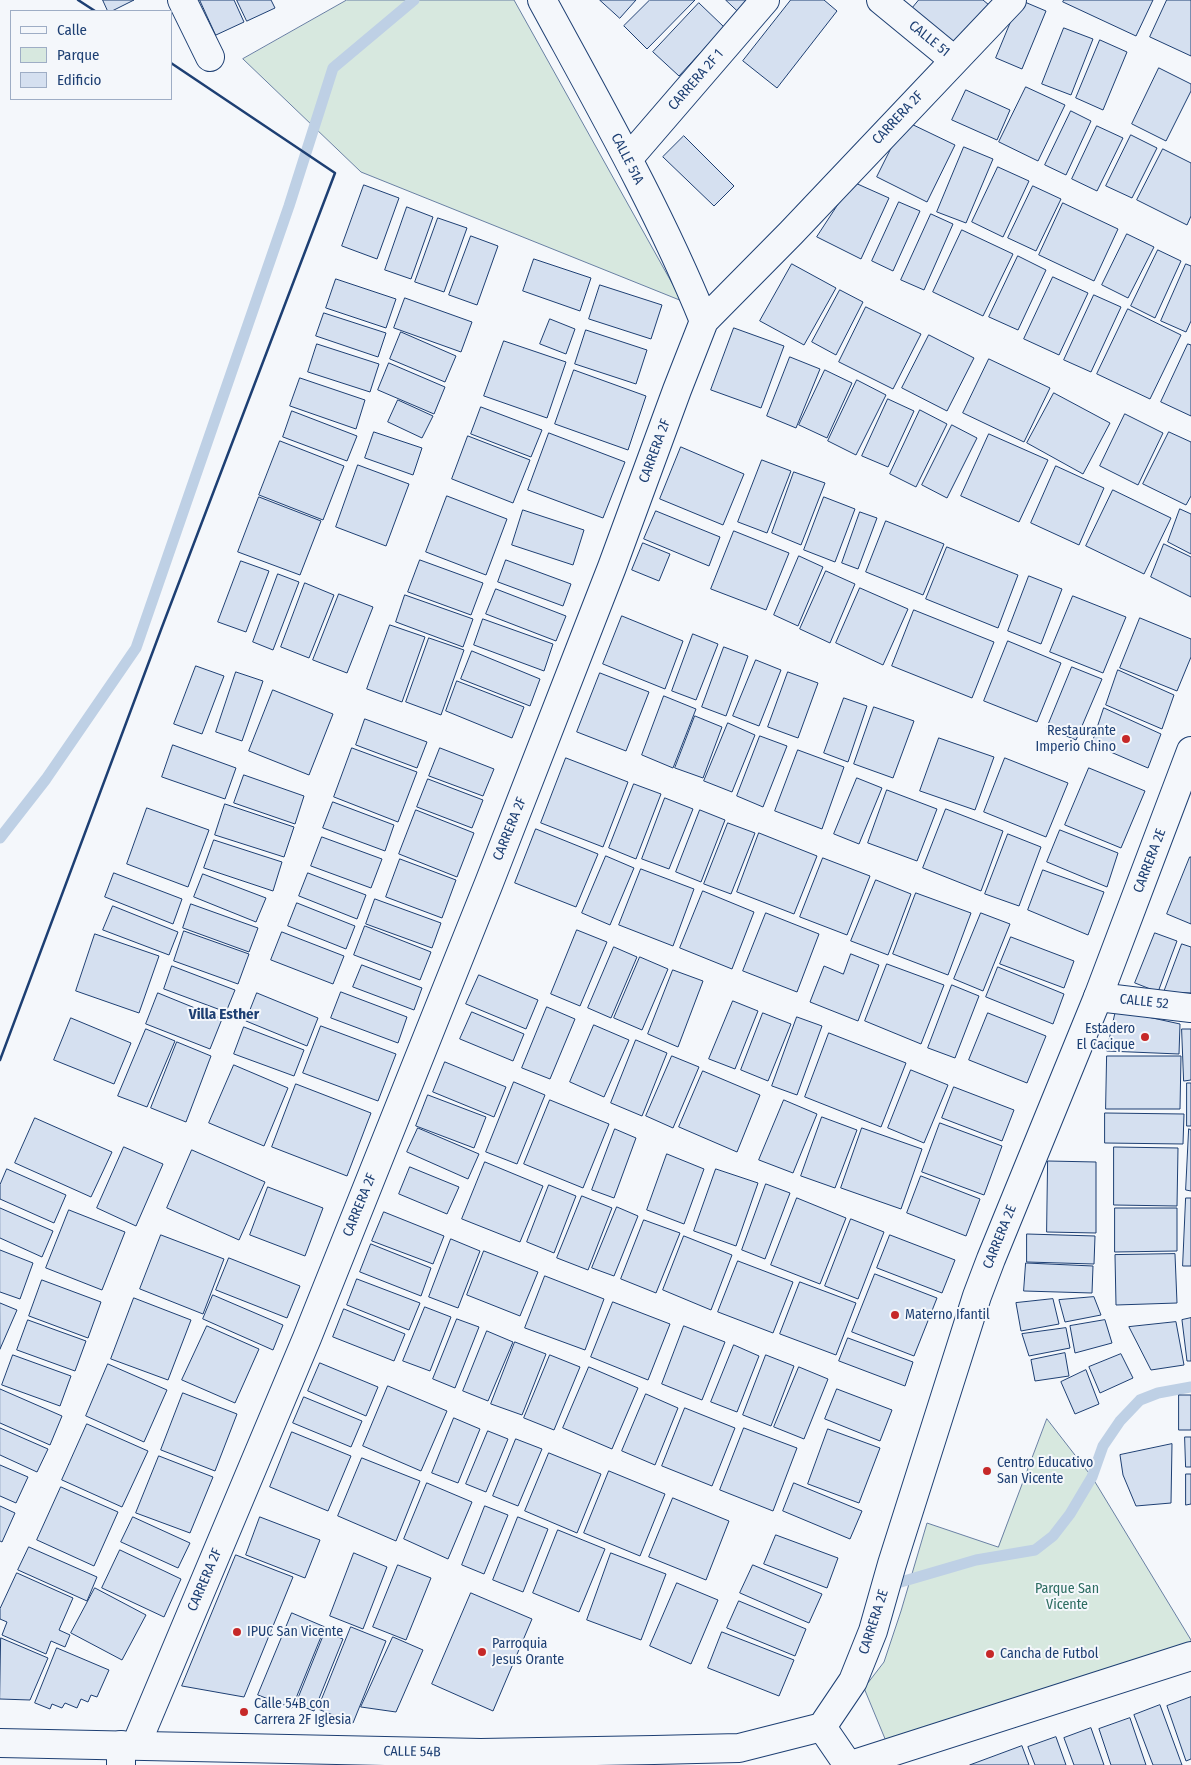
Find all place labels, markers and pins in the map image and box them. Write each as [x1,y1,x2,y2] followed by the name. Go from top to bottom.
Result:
[1036,723,1116,756] place label: Restaurante Imperio Chino
[1120,733,1132,745] marker: Restaurante Imperio Chino
[1076,1021,1135,1054] place label: Estadero El Cacique
[1139,1031,1151,1043] marker: Estadero El Cacique
[905,1307,990,1323] place label: Materno Ifantil
[889,1309,901,1321] marker: Materno Ifantil
[997,1455,1093,1488] place label: Centro Educativo San Vicente
[981,1465,993,1477] marker: Centro Educativo San Vicente
[247,1624,343,1640] place label: IPUC San Vicente
[231,1626,243,1638] marker: IPUC San Vicente
[492,1636,564,1668] place label: Parroquia Jesus Orante
[476,1646,488,1658] marker: Parroquia Jesus Orante
[1000,1646,1098,1662] place label: Cancha de Futbol
[984,1648,996,1660] marker: Cancha de Futbol
[254,1696,351,1728] place label: Calle 54B con Carrera 2F Iglesia
[238,1706,250,1718] marker: Calle 54B con Carrera 2F Iglesia

